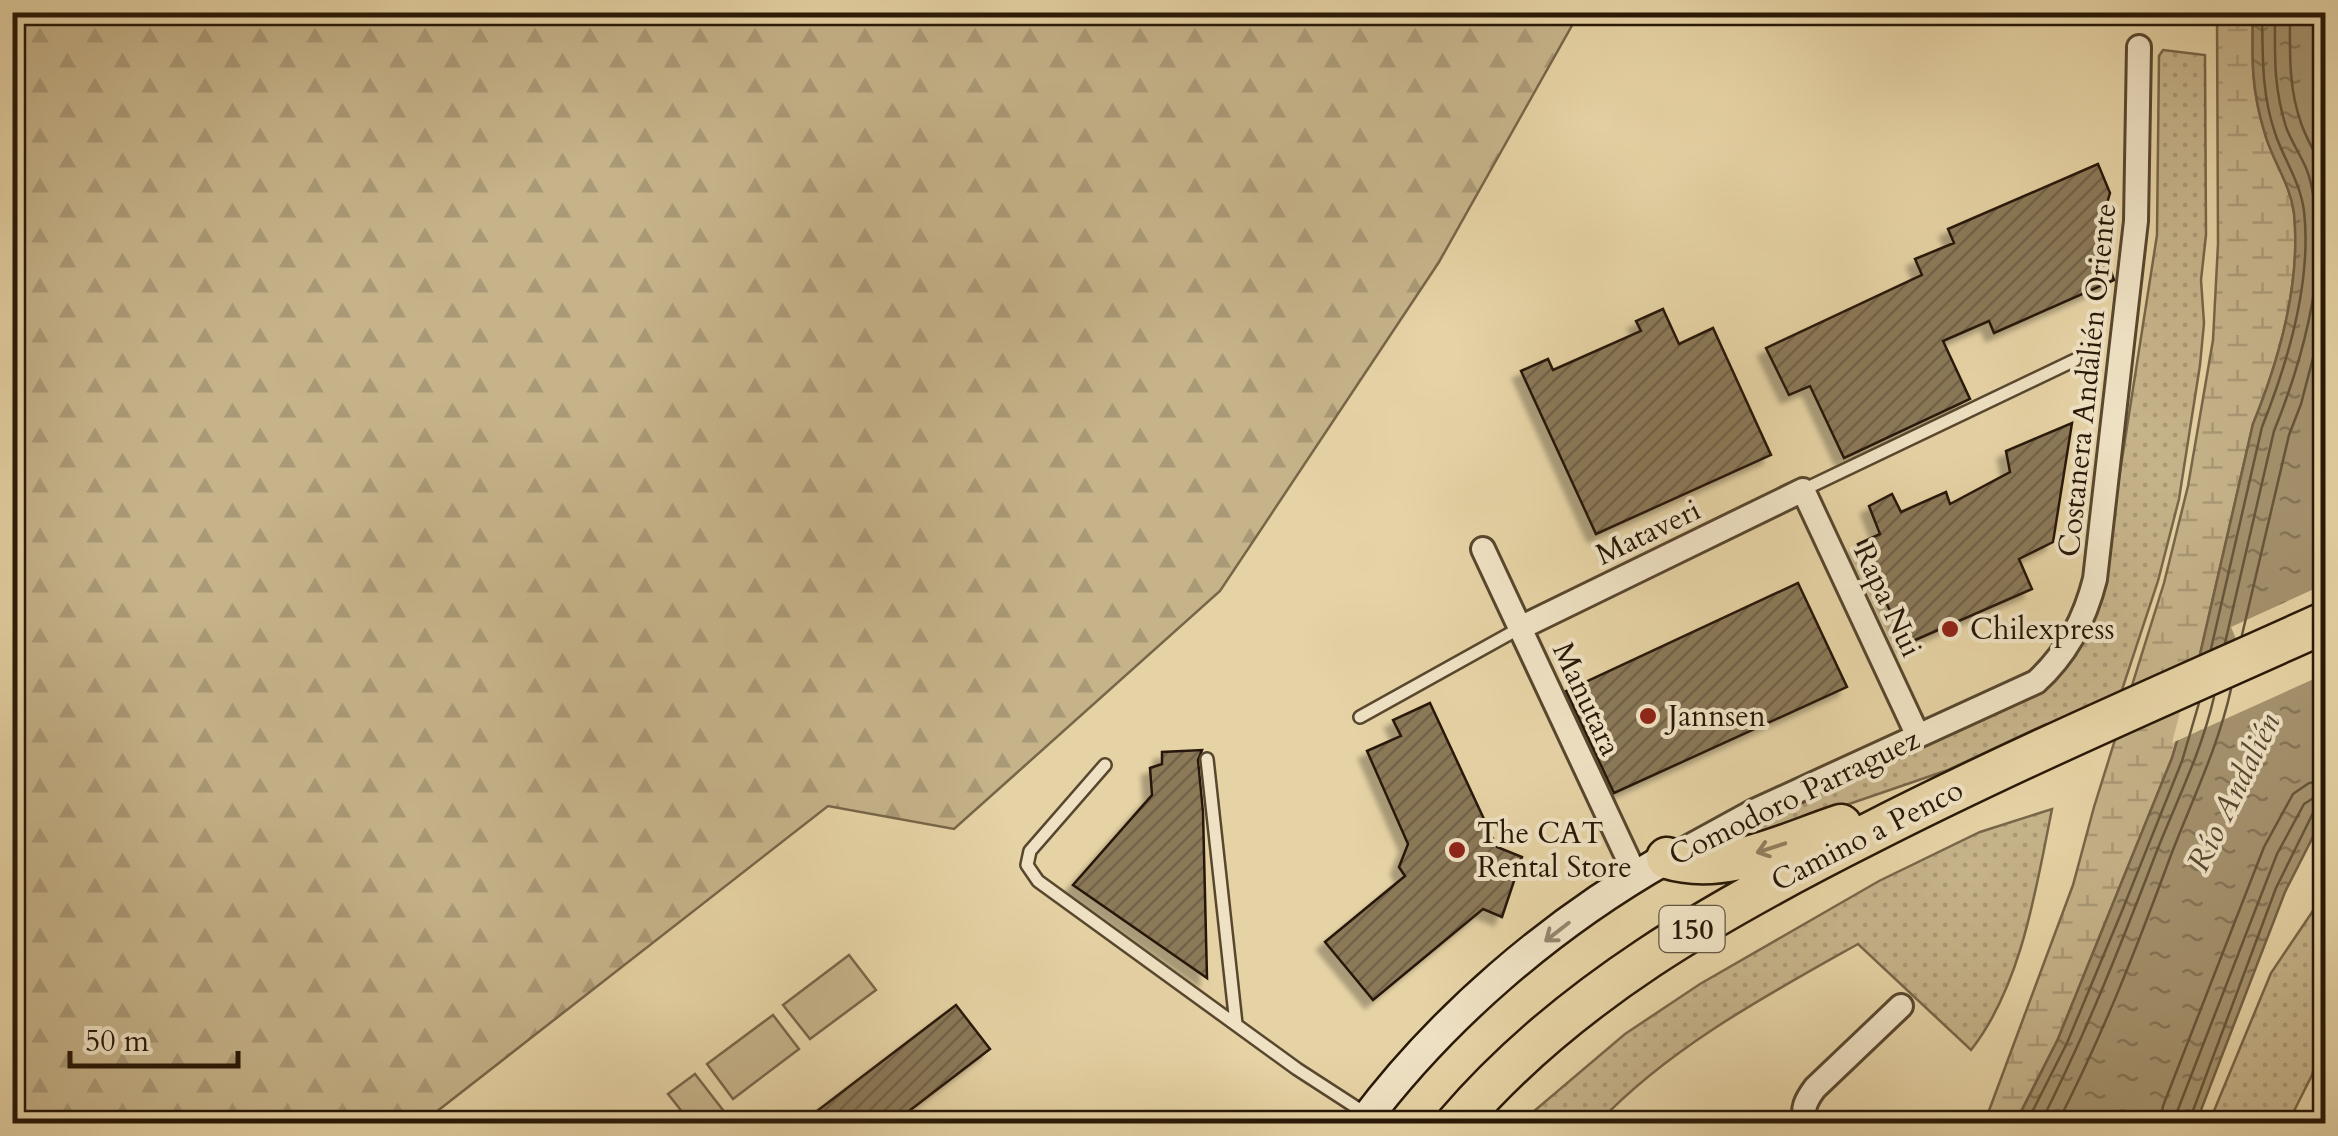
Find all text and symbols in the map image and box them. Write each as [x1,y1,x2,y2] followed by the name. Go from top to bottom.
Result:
[2049,201,2126,559] street label: Costanera Andalién Oriente
[1589,490,1707,575] street label: Mataveri
[1843,537,1932,664] street label: Rapa Nui
[1970,609,2115,650] place label: Chilexpress
[1939,618,1961,640] marker: Chilexpress
[1542,636,1631,763] street label: Manutara
[1664,696,1766,737] place label: Jannsen
[1637,705,1659,727] marker: Jannsen
[2177,706,2291,879] water label: Río Andalién
[1662,719,1927,876] street label: Comodoro Parraguez
[1764,769,1970,901] street label: Camino a Penco
[1477,813,1632,888] place label: The CAT Rental Store
[1446,839,1468,861] marker: The CAT Rental Store
[1756,841,1788,859] one-way arrow
[1660,906,1724,952] road number: 150
[1544,922,1571,943] one-way arrow
[70,1006,238,1068] scale bar
[85,1021,150,1062] text: 50 m

